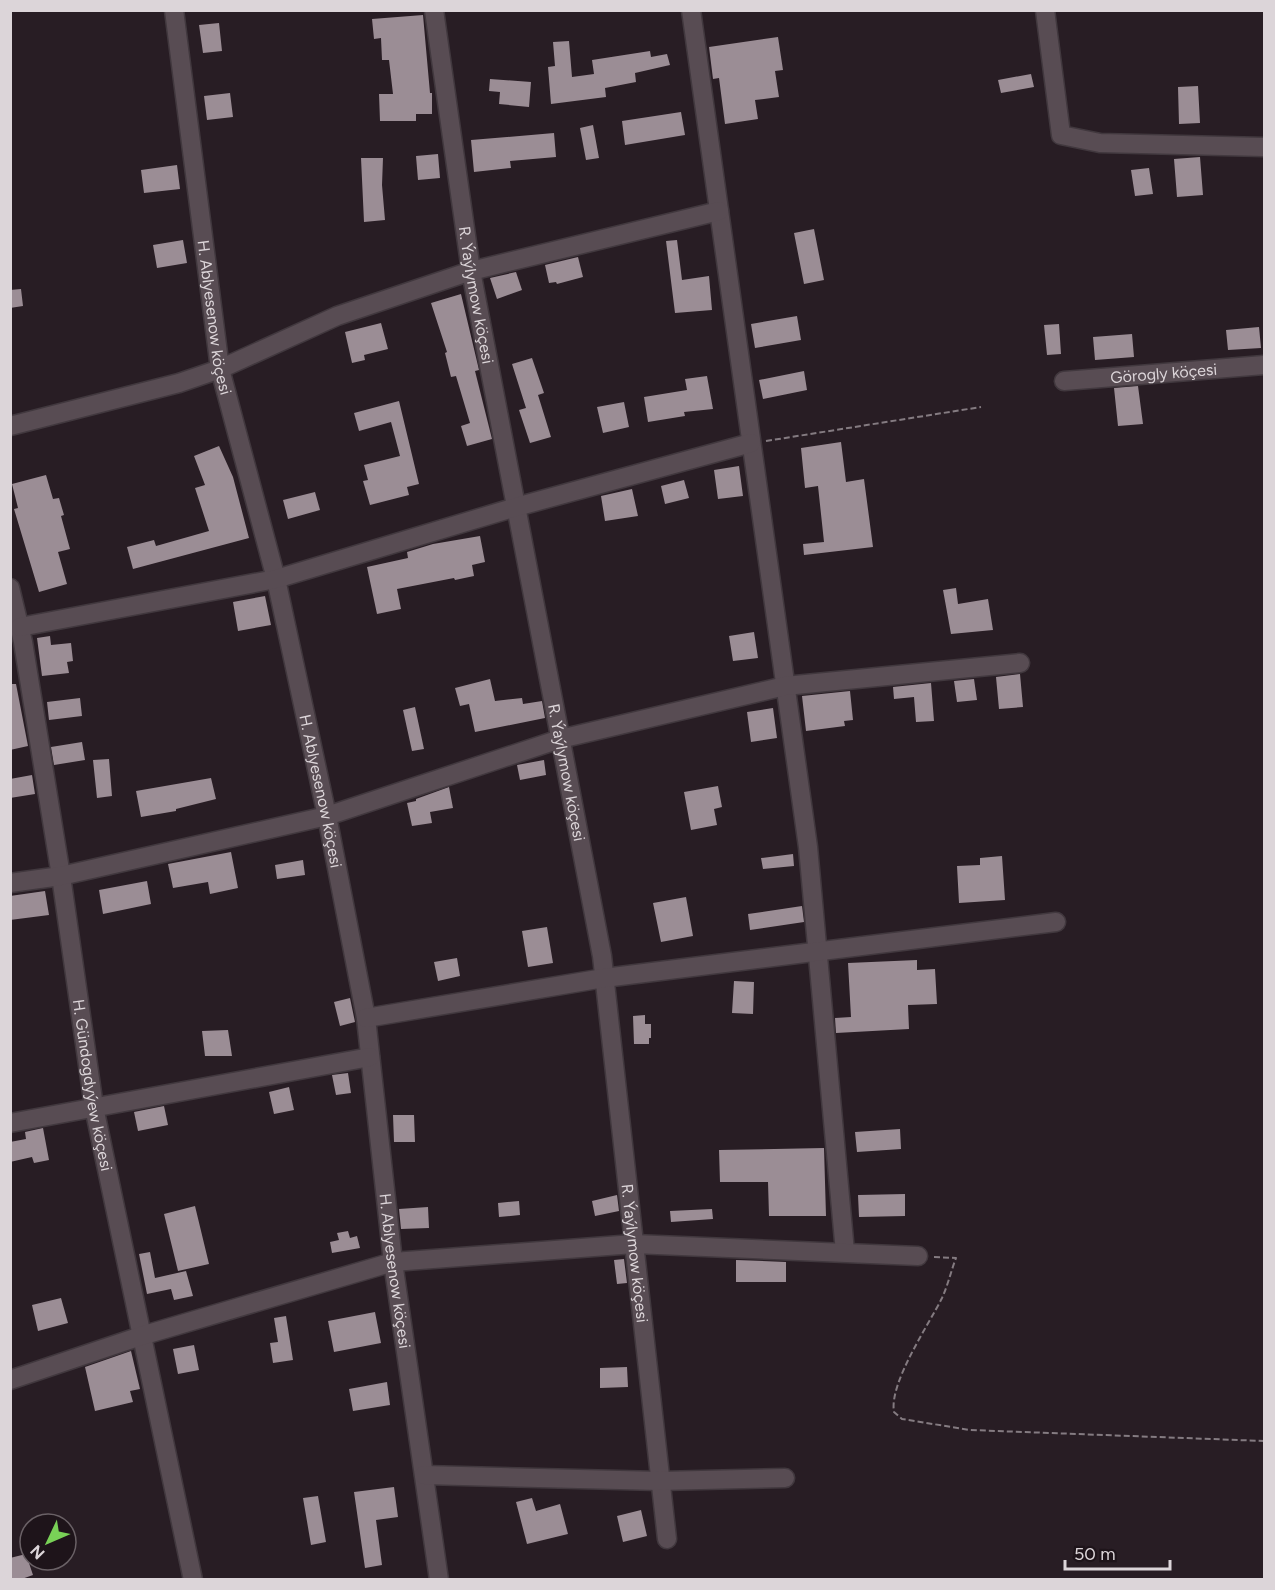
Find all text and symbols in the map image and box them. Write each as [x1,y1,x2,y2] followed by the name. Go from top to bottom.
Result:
[455,225,498,365] street label: R. Ýaýlymow köçesi
[194,239,235,397] street label: H. Ablyesenow köçesi
[1110,360,1218,387] street label: Görogly köçesi
[544,702,589,843] street label: R. Ýaýlymow köçesi
[295,713,346,869] street label: H. Ablyesenow köçesi
[69,998,116,1173] street label: H. Gündogdyýew köçesi
[617,1183,652,1324] street label: R. Ýaýlymow köçesi
[375,1192,414,1350] street label: H. Ablyesenow köçesi
[18,1512,78,1572] north arrow
[1065,1533,1170,1571] scale bar
[26,1541,49,1563] text: N
[1074,1543,1116,1565] text: 50 m

